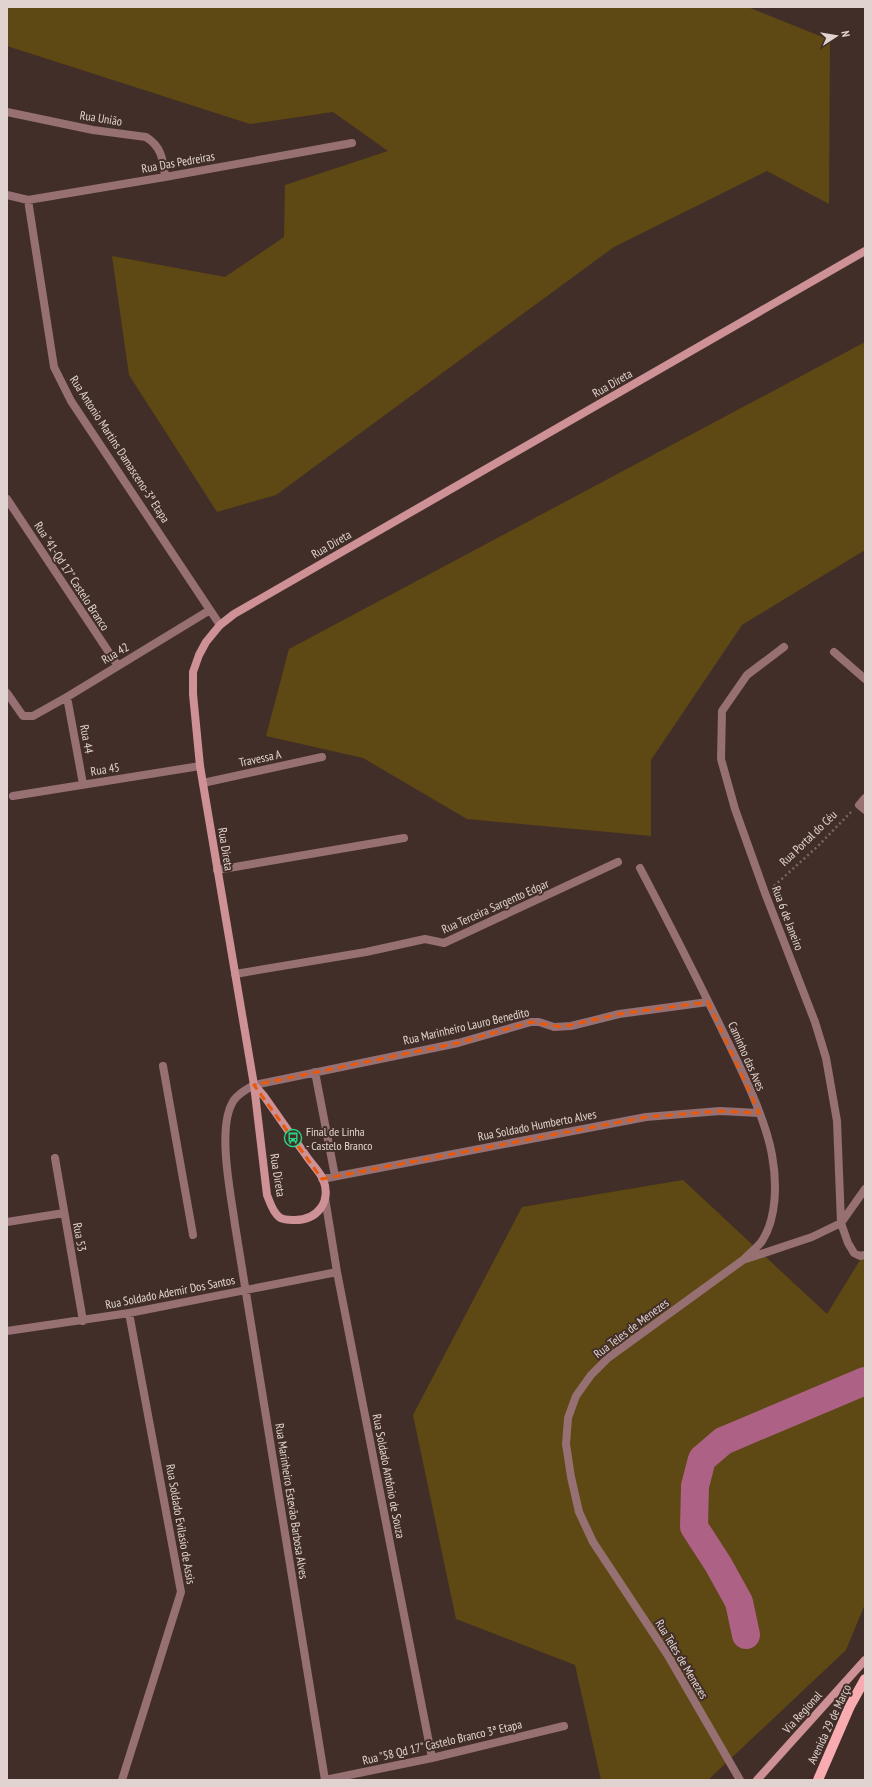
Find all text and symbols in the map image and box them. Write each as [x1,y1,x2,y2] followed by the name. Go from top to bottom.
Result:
[816,16,856,56] north arrow
[838,30,853,38] text: N
[79,107,123,129] street label: Rua União
[140,148,216,176] street label: Rua Das Pedreiras
[589,366,635,400] street label: Rua Direta
[67,373,173,526] street label: Rua Antonio Martins Damasceno-3ª Etapa
[31,519,113,633] street label: Rua "41-Qd 17" Castelo Branco
[308,527,354,561] street label: Rua Direta
[99,639,131,667] street label: Rua 42
[77,723,97,755] street label: Rua 44
[237,746,283,770] street label: Travessa A
[89,759,121,779] street label: Rua 45
[776,807,840,869] street label: Rua Portal do Céu
[215,826,237,872] street label: Rua Direta
[439,875,552,936] street label: Rua Terceira Sargento Edgar
[769,884,807,952] street label: Rua 6 de Janeiro
[402,1004,530,1048] street label: Rua Marinheiro Lauro Benedito
[725,1019,769,1093] street label: Caminho das Aves
[477,1106,597,1144] street label: Rua Soldado Humberto Alves
[306,1124,372,1153] place label: Final de Linha - Castelo Branco
[283,1128,303,1148] bus stop icon: Final de Linha - Castelo Branco
[267,1152,289,1198] street label: Rua Direta
[70,1221,90,1253] street label: Rua 53
[104,1272,236,1312] street label: Rua Soldado Ademir Dos Santos
[591,1295,671,1361] street label: Rua Teles de Menezes
[370,1413,408,1540] street label: Rua Soldado Antônio de Souza
[272,1422,312,1580] street label: Rua Marinheiro Estevão Barbosa Alves
[163,1463,199,1585] street label: Rua Soldado Evilasio de Assis
[652,1617,712,1701] street label: Rua Teles de Menezes
[804,1682,854,1766] street label: Avenida 29 de Março
[779,1688,825,1737] street label: Via Regional
[361,1716,523,1768] street label: Rua "58 Qd 17" Castelo Branco 3ª Etapa

